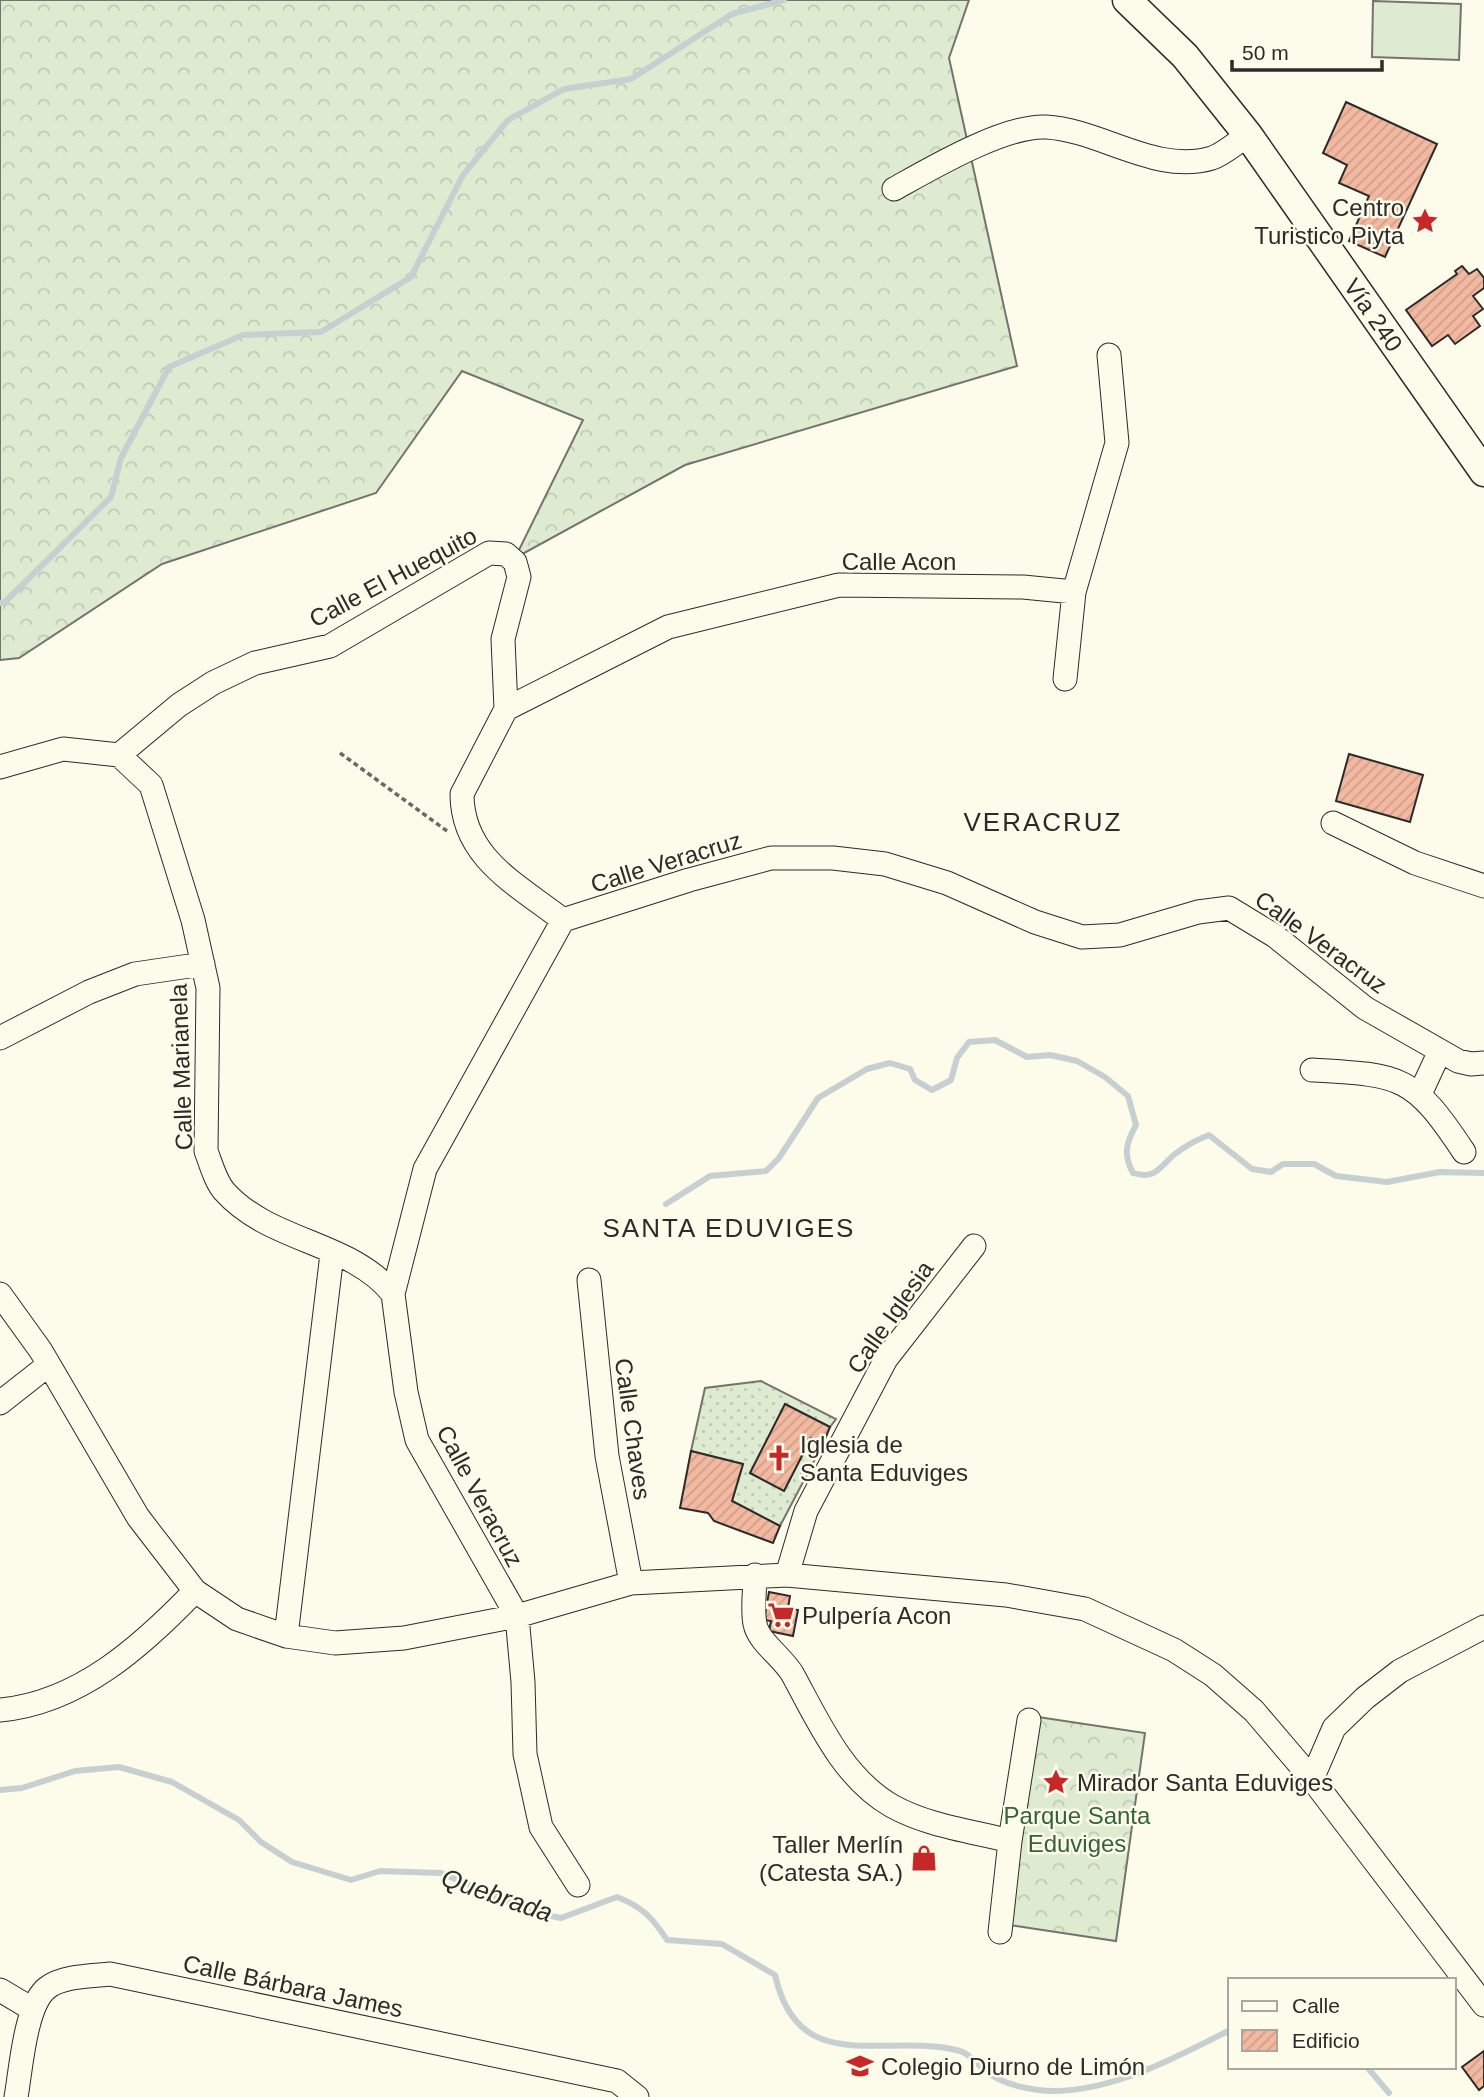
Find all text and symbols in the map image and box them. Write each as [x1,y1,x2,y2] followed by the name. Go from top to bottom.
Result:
[1232,28,1382,72] scale bar
[1242,41,1289,64] text: 50 m
[1254,194,1405,249] place label: Centro Turistico Piyta
[1410,206,1440,236] place icon: Centro Turistico Piyta
[1339,273,1409,356] street label: Vía 240
[305,522,481,632] street label: Calle El Huequito
[842,548,956,575] street label: Calle Acon
[963,807,1123,837] district label: VERACRUZ
[587,826,745,898] street label: Calle Veracruz
[1250,885,1392,999] street label: Calle Veracruz
[165,983,197,1151] street label: Calle Marianela
[603,1213,855,1243] district label: SANTA EDUVIGES
[841,1255,939,1378] street label: Calle Iglesia
[610,1356,656,1502] street label: Calle Chaves
[431,1421,529,1571] street label: Calle Veracruz
[800,1431,968,1486] place label: Iglesia de Santa Eduviges
[764,1443,794,1473] church icon: Iglesia de Santa Eduviges
[766,1600,796,1630] supermarket icon: Pulpería Acon
[802,1602,951,1629] place label: Pulpería Acon
[1041,1767,1071,1797] place icon: Mirador Santa Eduviges
[1077,1769,1333,1796] place label: Mirador Santa Eduviges
[1004,1802,1151,1857] park label: Parque Santa Eduviges
[759,1831,903,1886] place label: Taller Merlín (Catesta SA.)
[909,1843,939,1873] shop icon: Taller Merlín (Catesta SA.)
[437,1862,557,1928] water label: Quebrada
[181,1949,405,2023] street label: Calle Bárbara James
[1228,1978,1456,2069] legend
[1292,1994,1340,2017] text: Calle
[1292,2029,1360,2052] text: Edificio
[845,2051,875,2081] school or university icon: Colegio Diurno de Limón
[881,2053,1145,2080] place label: Colegio Diurno de Limón

